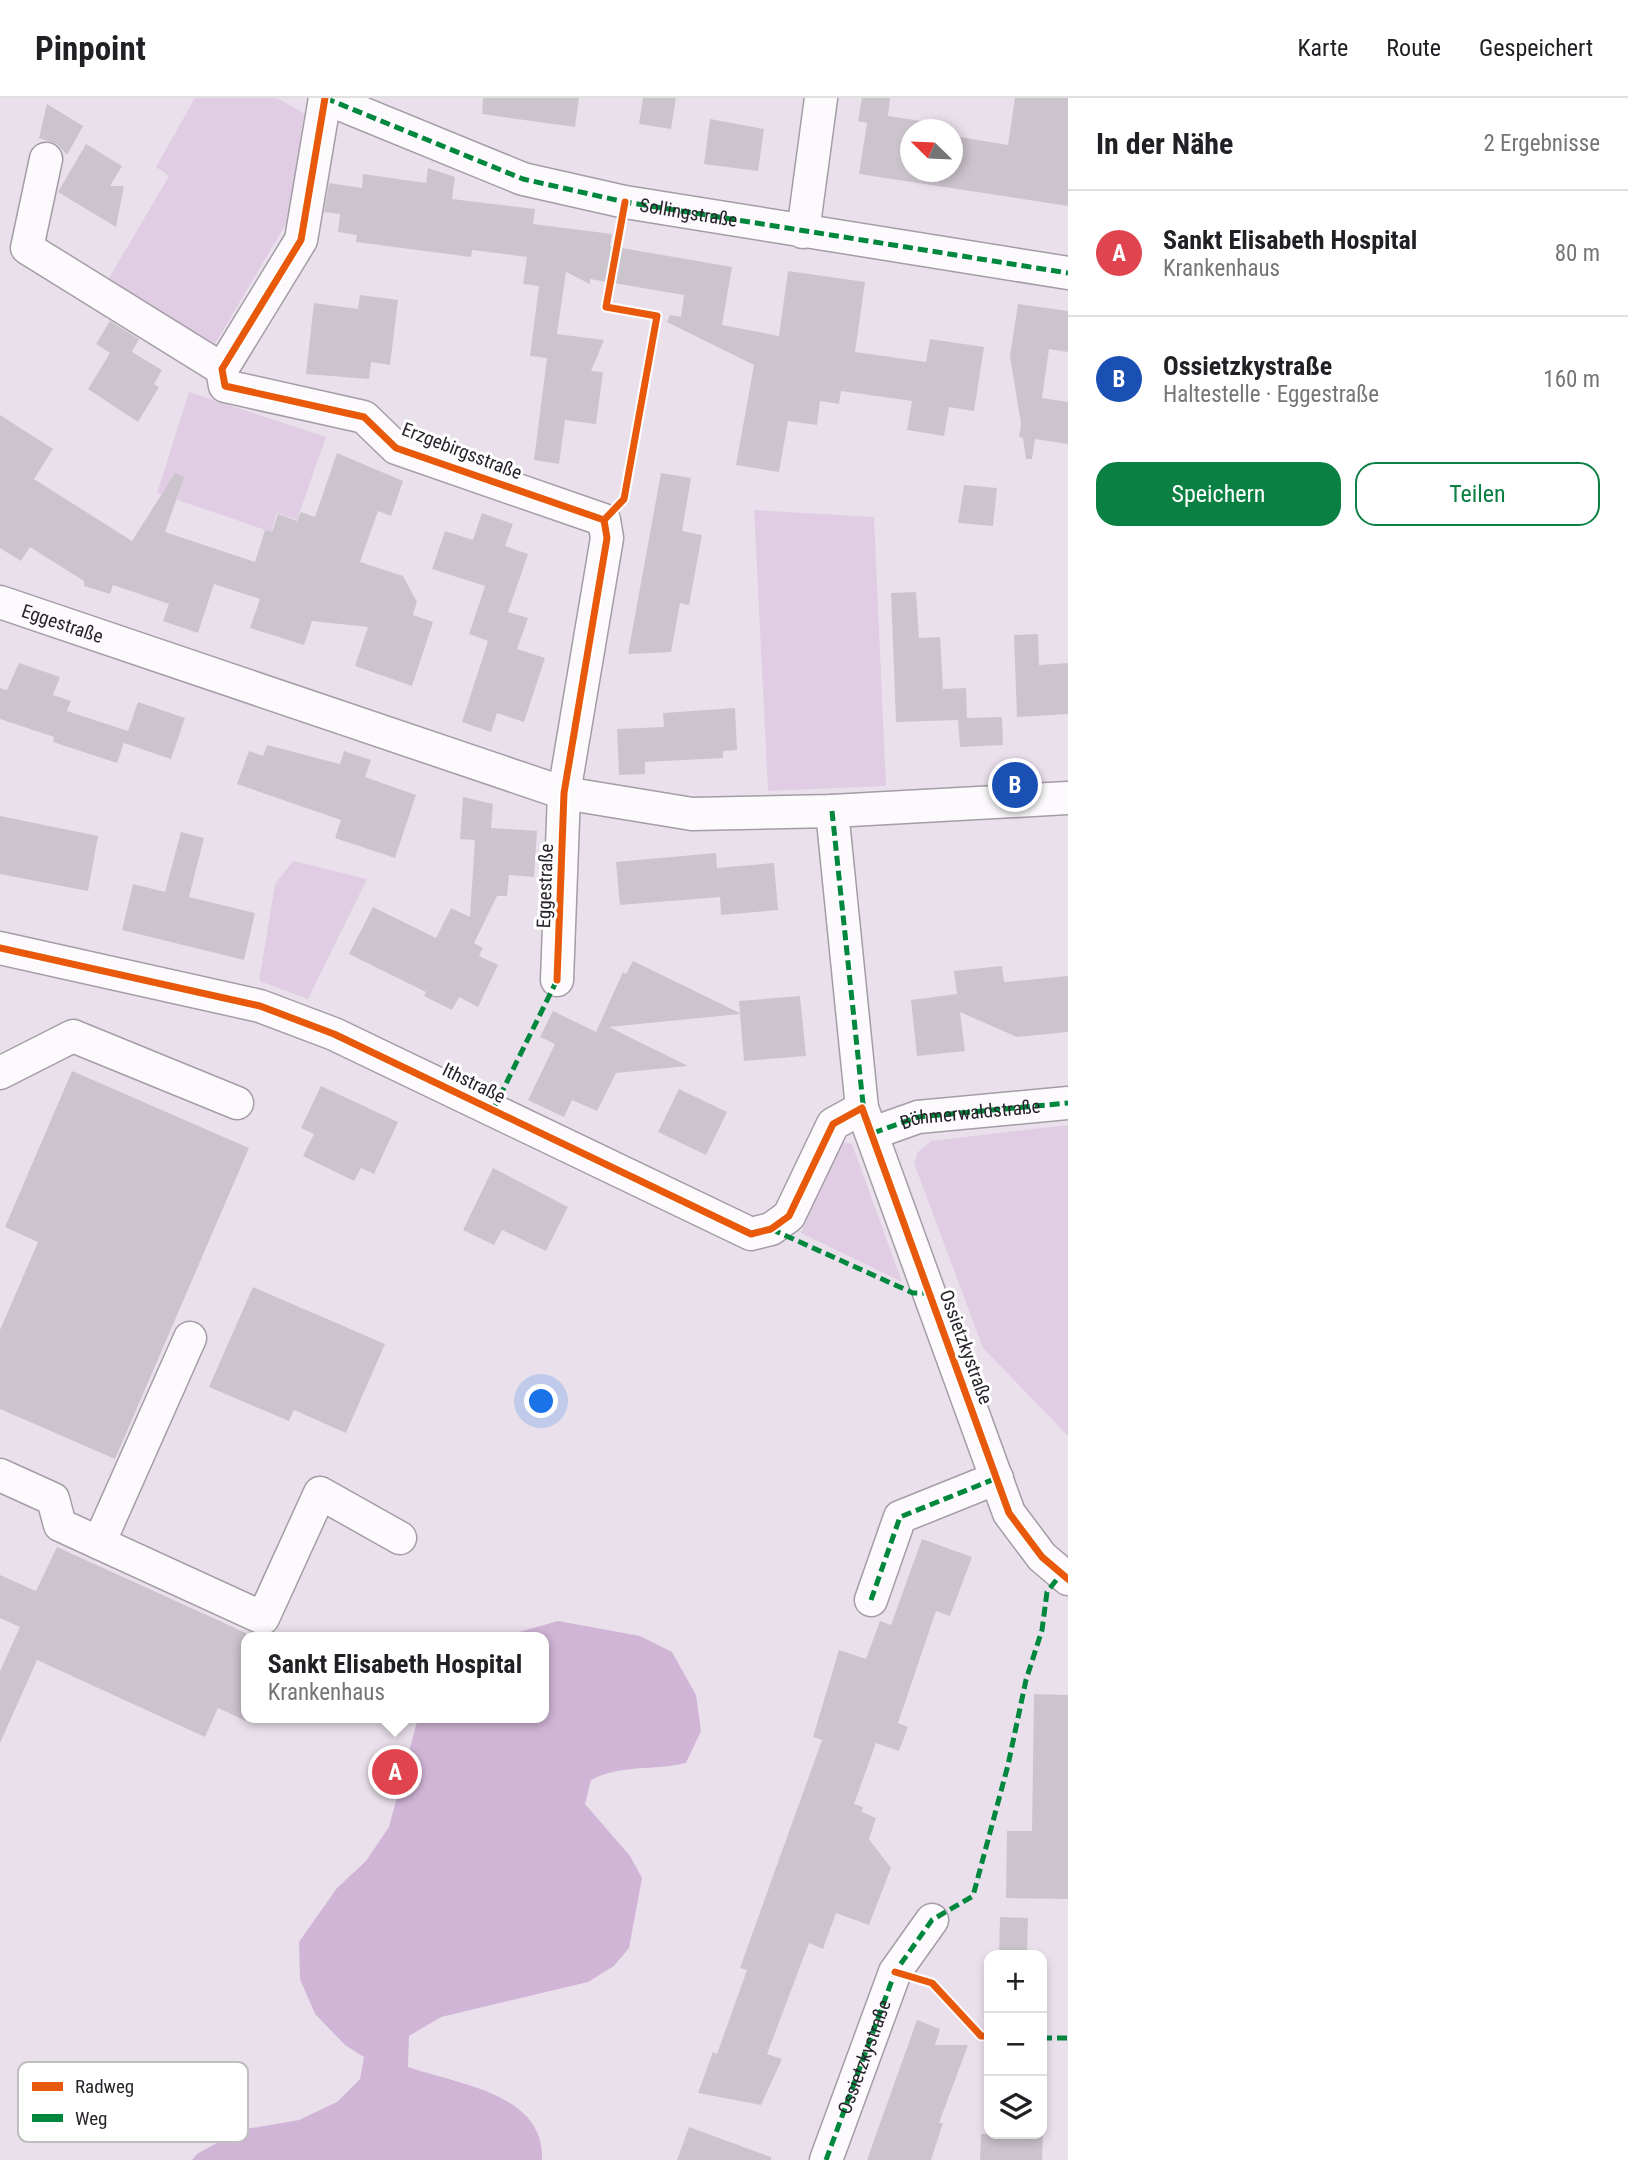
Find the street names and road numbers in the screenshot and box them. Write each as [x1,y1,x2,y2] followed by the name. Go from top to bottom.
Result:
[638,193,739,231] street label: Sollingstraße
[399,418,525,484] street label: Erzgebirgsstraße
[19,599,106,648] street label: Eggestraße
[532,843,558,929] street label: Eggestraße
[439,1058,509,1108] street label: Ithstraße
[897,1094,1041,1134] street label: Böhmerwaldstraße
[935,1287,997,1407] street label: Ossietzkystraße
[832,1996,895,2117] street label: Ossietzkystraße

